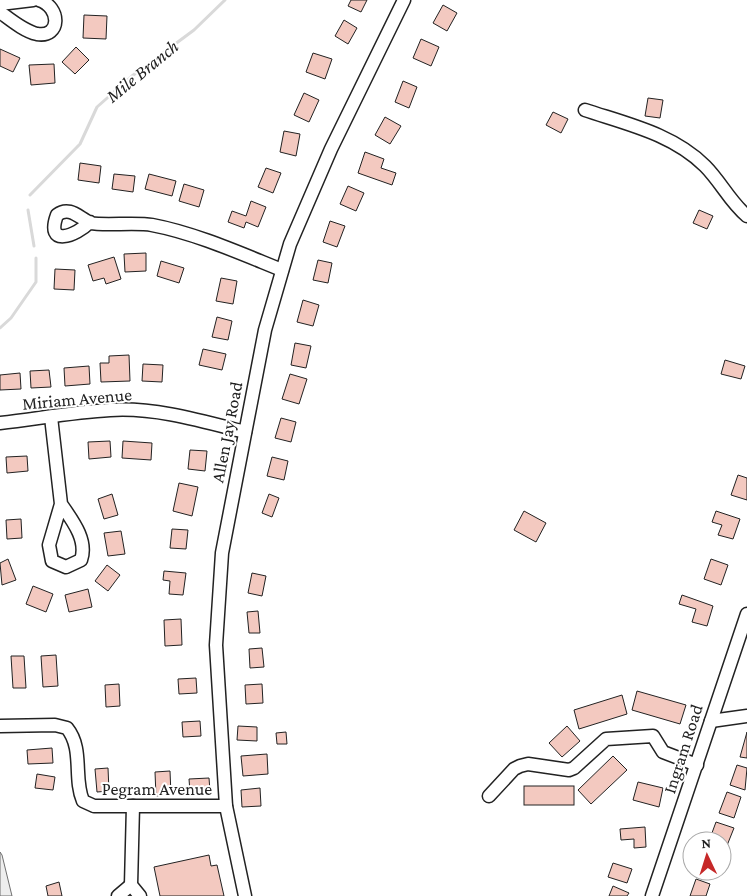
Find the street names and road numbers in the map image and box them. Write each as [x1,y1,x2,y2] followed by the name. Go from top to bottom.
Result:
[207,379,247,484] street label: Allen Jay Road
[21,384,133,414] street label: Miriam Avenue
[659,701,707,796] street label: Ingram Road
[102,779,212,799] street label: Pegram Avenue

